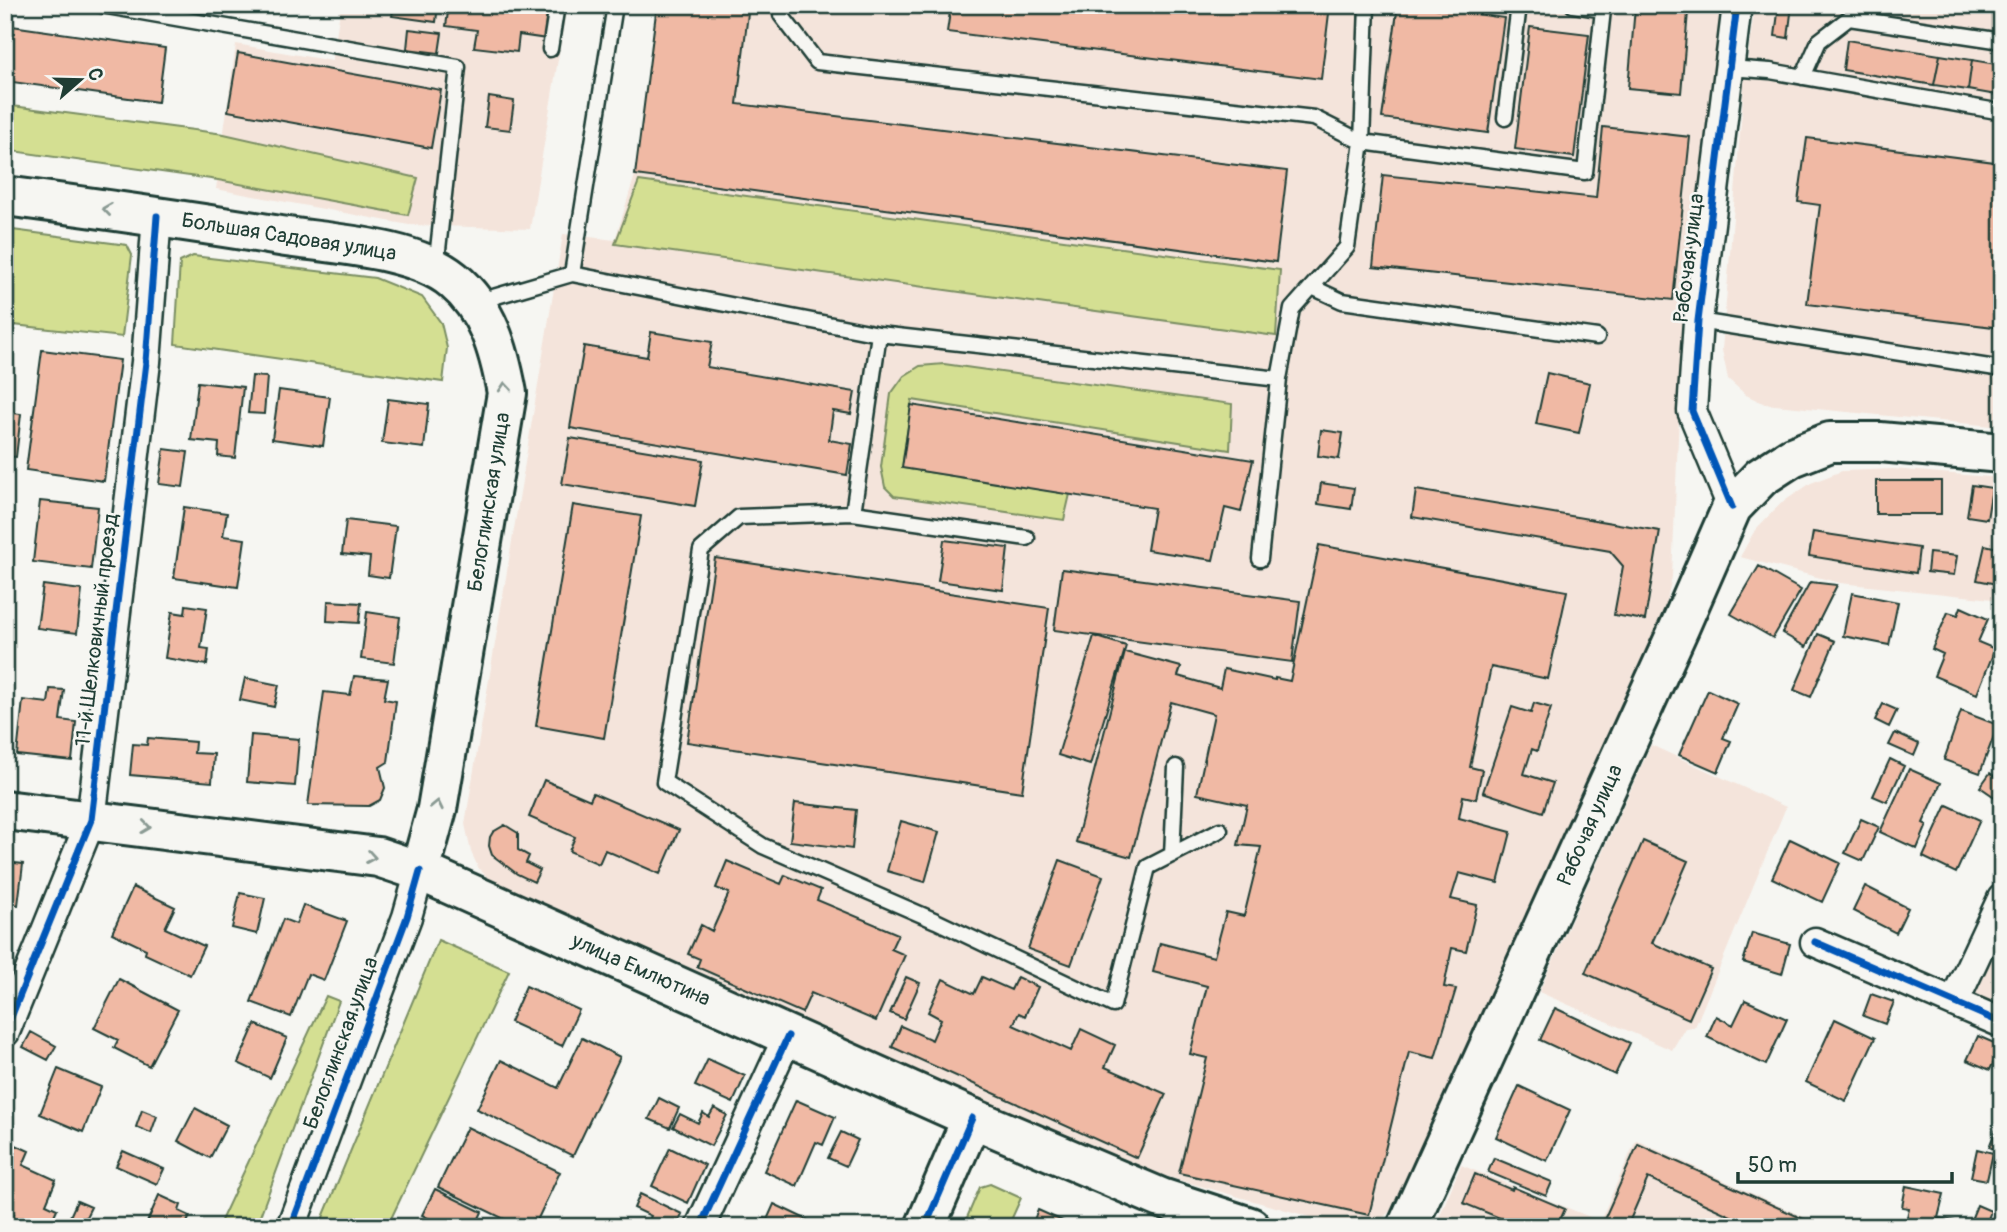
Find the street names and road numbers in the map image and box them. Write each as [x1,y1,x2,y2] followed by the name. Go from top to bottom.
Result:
[1668,192,1710,324] street label: Рабочая улица
[180,207,398,267] street label: Большая Садовая улица
[461,410,517,594] street label: Белоглинская улица
[69,512,125,748] street label: 11-й Шелковичный проезд
[1551,760,1629,890] street label: Рабочая улица
[566,927,715,1013] street label: улица Емлютина
[297,953,385,1133] street label: Белоглинская улица

